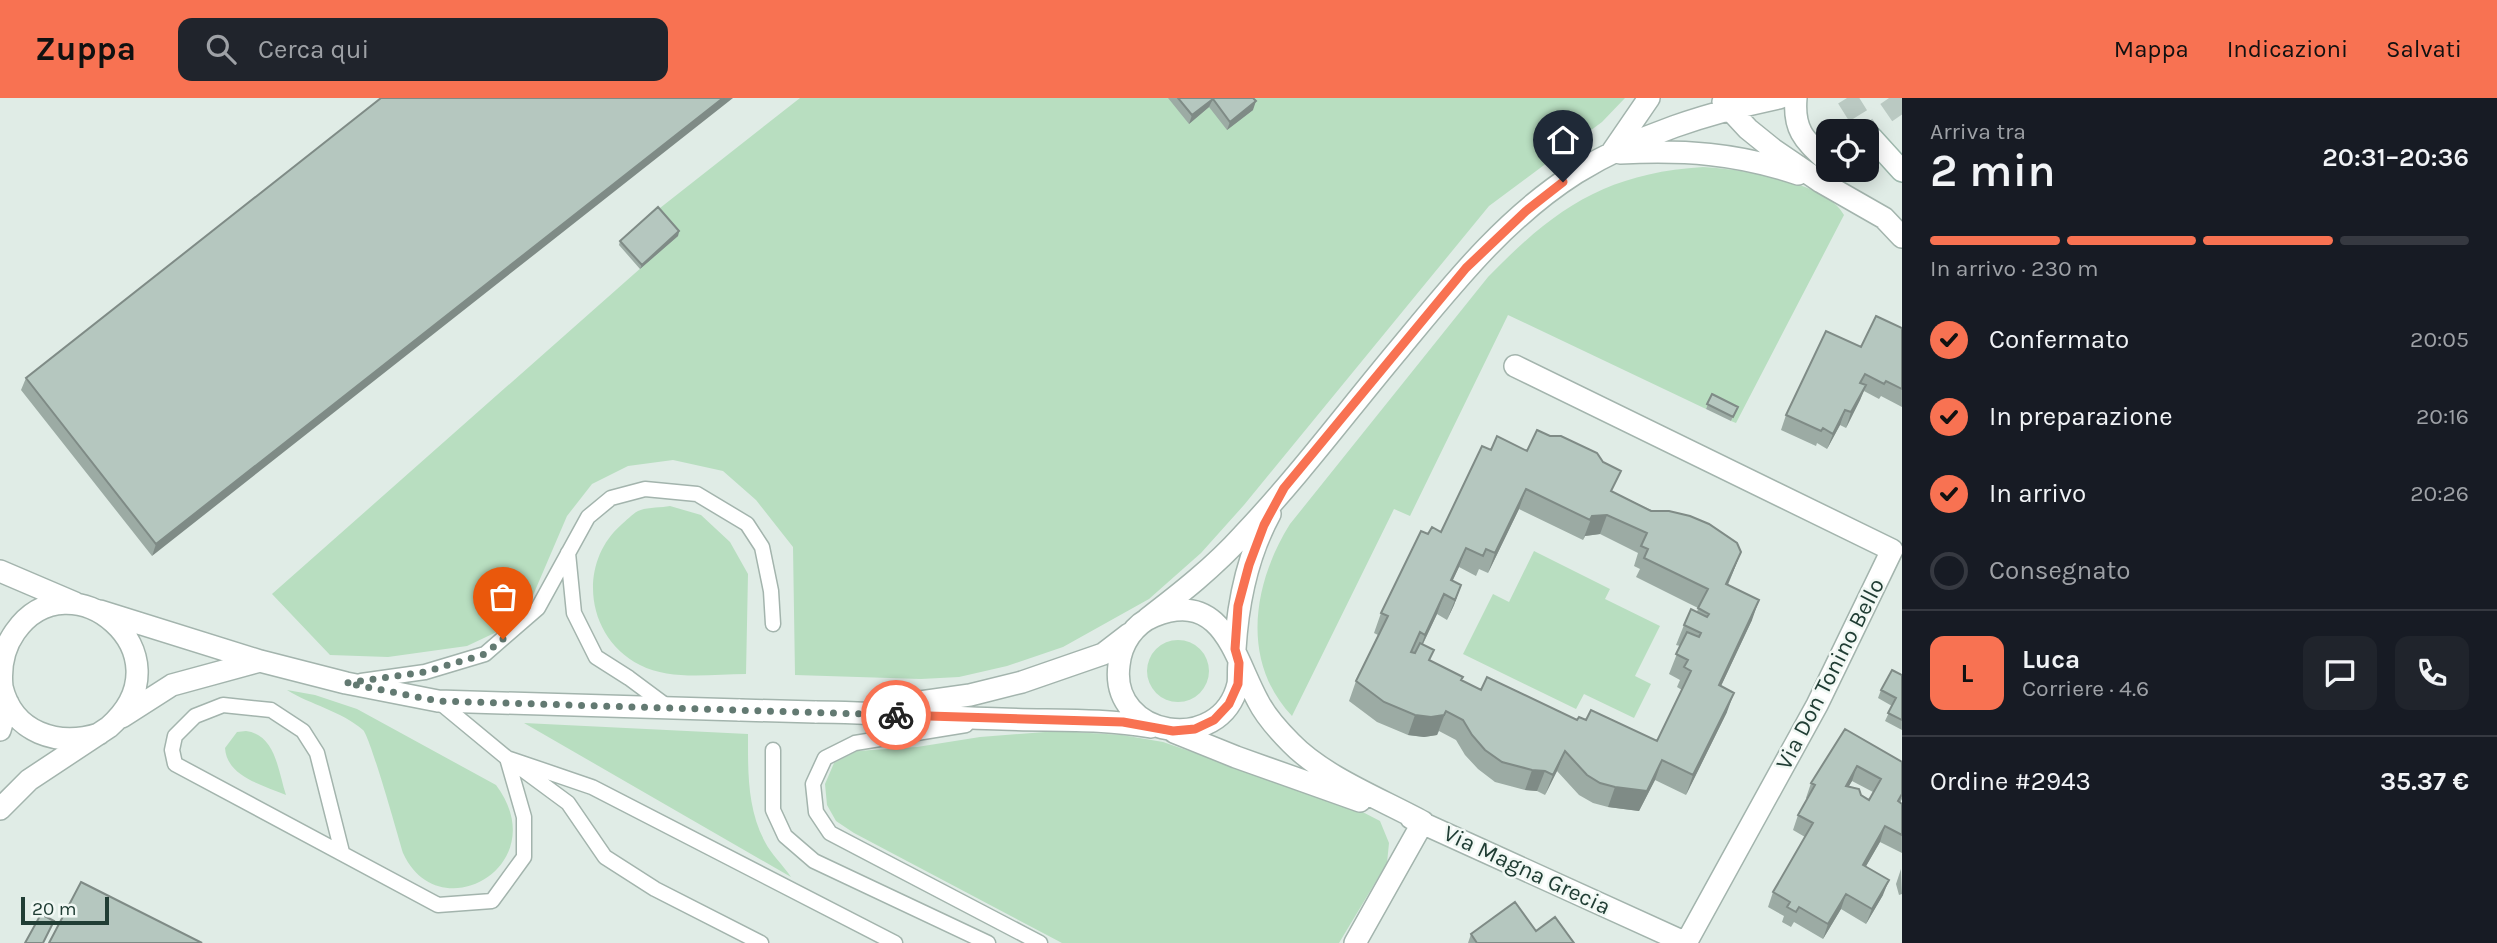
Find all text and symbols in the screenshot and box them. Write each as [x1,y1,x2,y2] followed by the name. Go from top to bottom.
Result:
[178,18,668,81] search box
[35,30,136,68] text: Zuppa
[202,30,240,68] icon: search
[258,34,369,65] text: Cerca qui
[2114,35,2189,63] text: Mappa
[2227,35,2348,63] text: Indicazioni
[2386,35,2462,63] text: Salvati
[1533,110,1593,182] pin
[1930,118,2026,145] text: Arriva tra
[1816,119,1879,182] map controls
[1816,119,1879,182] button: locate
[1544,121,1582,159] icon: home
[2322,142,2469,173] text: 20:31–20:36
[1930,144,2056,198] text: 2 min
[1930,255,2099,282] text: In arrivo · 230 m
[1930,321,1968,359] icon: check
[1989,324,2129,355] text: Confermato
[2410,326,2469,353] text: 20:05
[1930,398,1968,436] icon: check
[1989,401,2173,432] text: In preparazione
[2416,403,2469,430] text: 20:16
[1930,475,1968,513] icon: check
[1989,478,2086,509] text: In arrivo
[2410,480,2469,507] text: 20:26
[1989,555,2131,586] text: Consegnato
[473,567,533,639] pin
[1770,574,1890,774] street label: Via Don Tonino Bello
[484,578,522,616] icon: bag
[2303,636,2377,710] button: chat
[2395,636,2469,710] button: phone
[2022,644,2080,675] text: Luca
[1961,658,1973,689] text: L
[2022,675,2149,702] text: Corriere · 4.6
[861,680,931,750] courier
[877,696,915,734] icon: bike
[1930,766,2091,797] text: Ordine #2943
[2380,766,2469,797] text: 35.37 €
[1439,819,1615,921] street label: Via Magna Grecia
[21,894,108,926] scale bar
[32,898,77,920] text: 20 m

